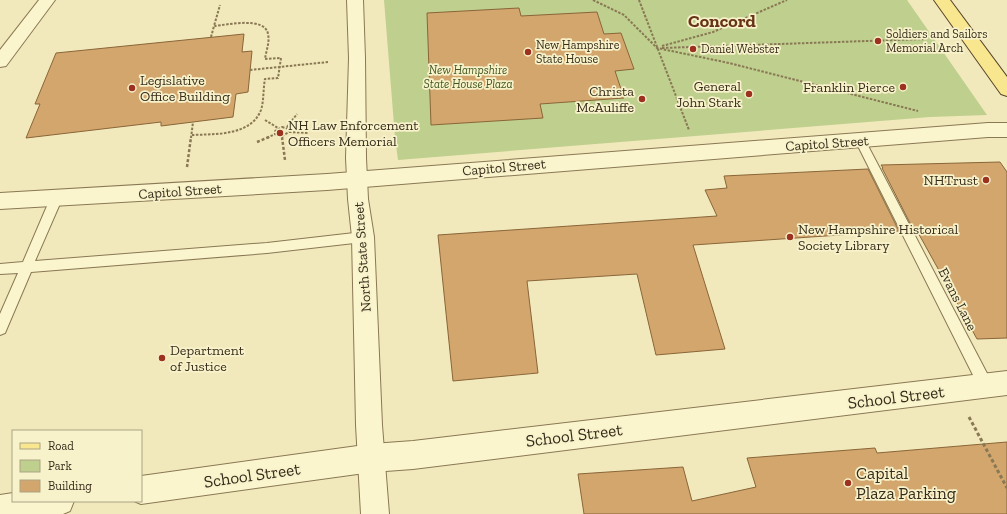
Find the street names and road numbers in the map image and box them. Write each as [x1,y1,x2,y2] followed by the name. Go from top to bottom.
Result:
[785,132,870,155] street label: Capitol Street
[462,155,547,180] street label: Capitol Street
[138,180,223,203] street label: Capitol Street
[350,200,375,313] street label: North State Street
[934,265,981,334] street label: Evans Lane
[847,381,946,413] street label: School Street
[525,419,624,451] street label: School Street
[203,458,302,492] street label: School Street

